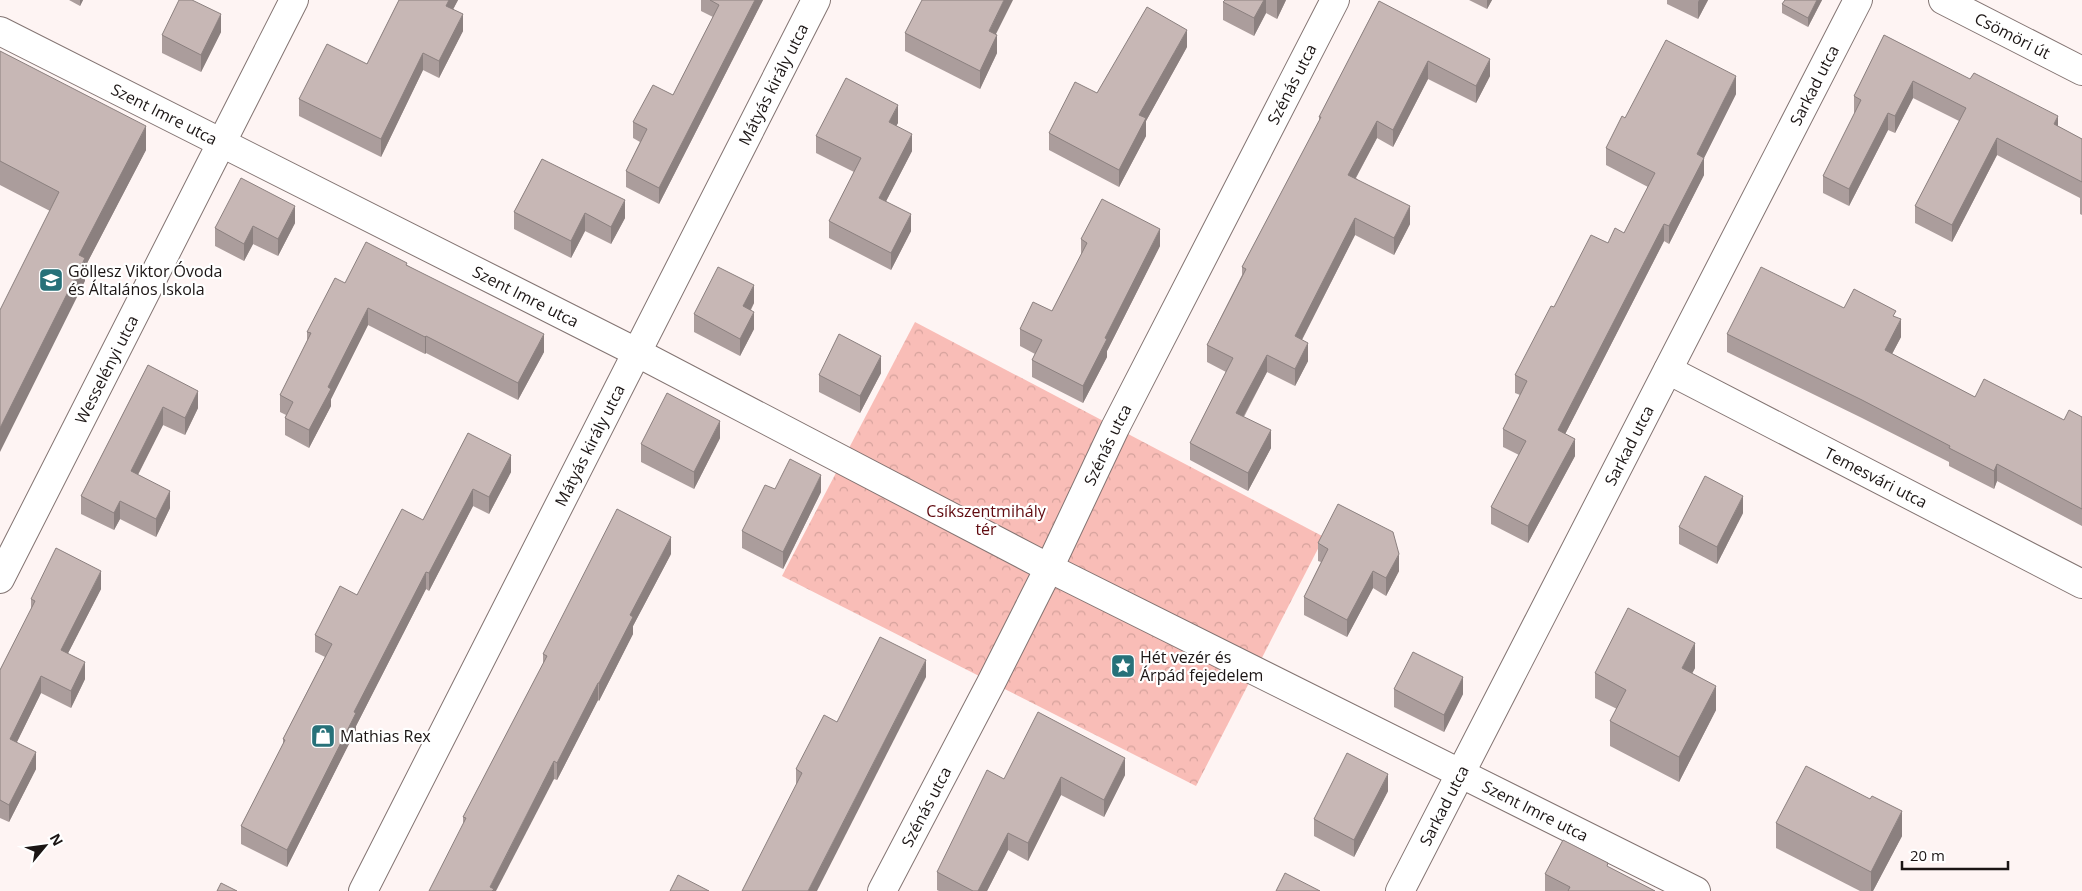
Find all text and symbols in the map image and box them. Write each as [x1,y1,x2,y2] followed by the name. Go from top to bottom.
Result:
[1971,7,2054,64] street label: Csömöri út
[733,20,813,149] street label: Mátyás király utca
[1262,40,1322,128] street label: Szénás utca
[1784,41,1844,129] street label: Sarkad utca
[108,78,221,150] street label: Szent Imre utca
[68,260,222,300] place label: Göllesz Viktor Óvoda és Általános Iskola
[469,260,583,332] street label: Szent Imre utca
[38,267,64,293] school or university icon: Göllesz Viktor Óvoda és Általános Iskola
[70,311,143,428] street label: Wesselényi utca
[549,381,630,510] street label: Mátyás király utca
[1078,400,1136,489] street label: Szénás utca
[1599,401,1659,489] street label: Sarkad utca
[1821,442,1931,513] street label: Temesvári utca
[926,500,1047,540] park label: Csíkszentmihály tér
[1140,646,1263,686] place label: Hét vezér és Árpád fejedelem
[1110,653,1136,679] place icon: Hét vezér és Árpád fejedelem
[310,723,336,749] shop icon: Mathias Rex
[340,725,431,747] place label: Mathias Rex
[1414,762,1474,850] street label: Sarkad utca
[896,763,956,851] street label: Szénás utca
[1478,775,1592,847] street label: Szent Imre utca
[20,821,70,871] north arrow
[46,830,68,849] text: N
[1902,838,2008,870] scale bar
[1910,845,1945,865] text: 20 m

